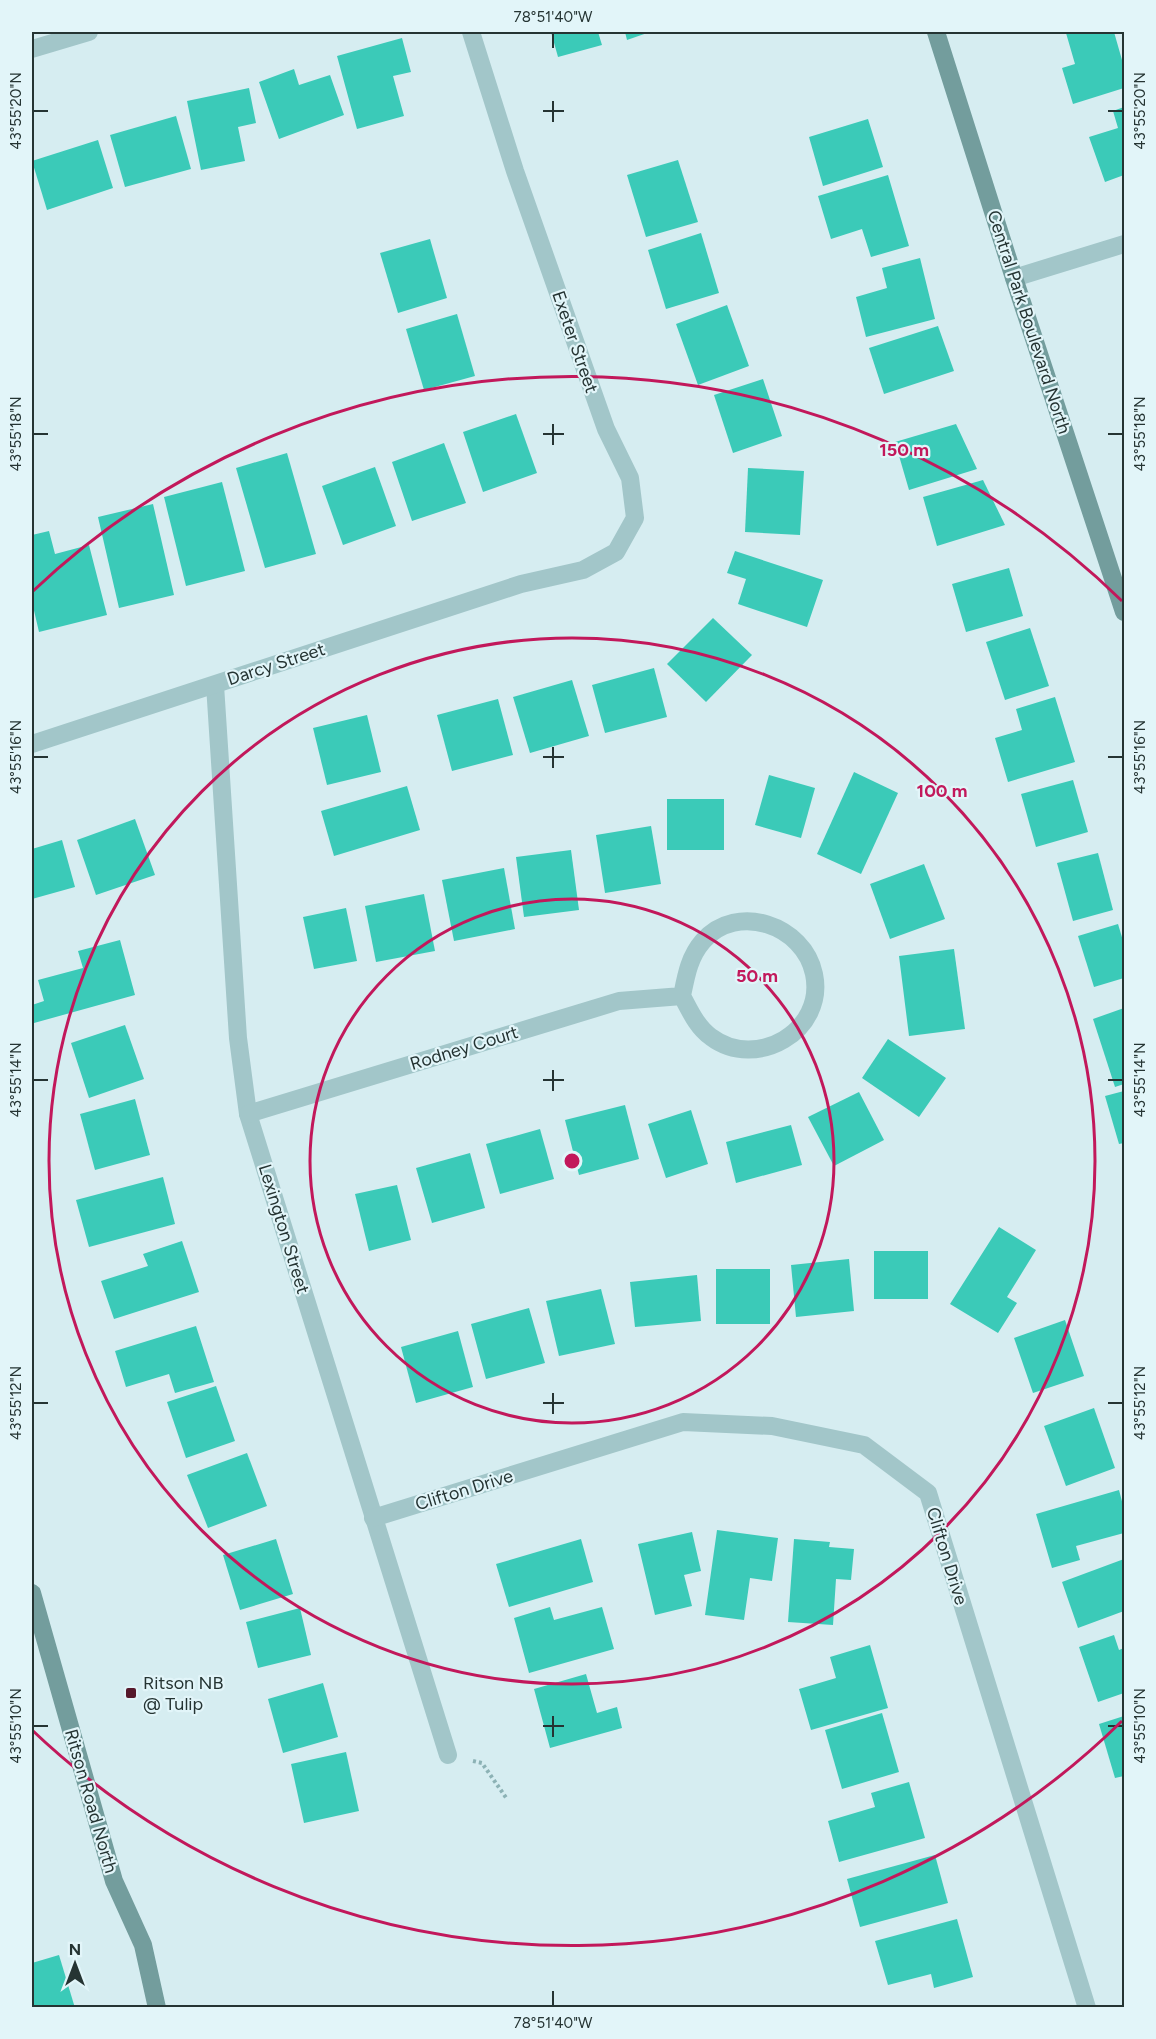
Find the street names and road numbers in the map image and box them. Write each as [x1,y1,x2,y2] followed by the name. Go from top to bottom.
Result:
[982,207,1076,437] street label: Central Park Boulevard North
[547,288,603,396] street label: Exeter Street
[224,638,328,690] street label: Darcy Street
[407,1021,521,1075] street label: Rodney Court
[254,1161,314,1297] street label: Lexington Street
[412,1465,516,1515] street label: Clifton Drive
[922,1504,972,1608] street label: Clifton Drive
[60,1726,122,1876] street label: Ritson Road North

